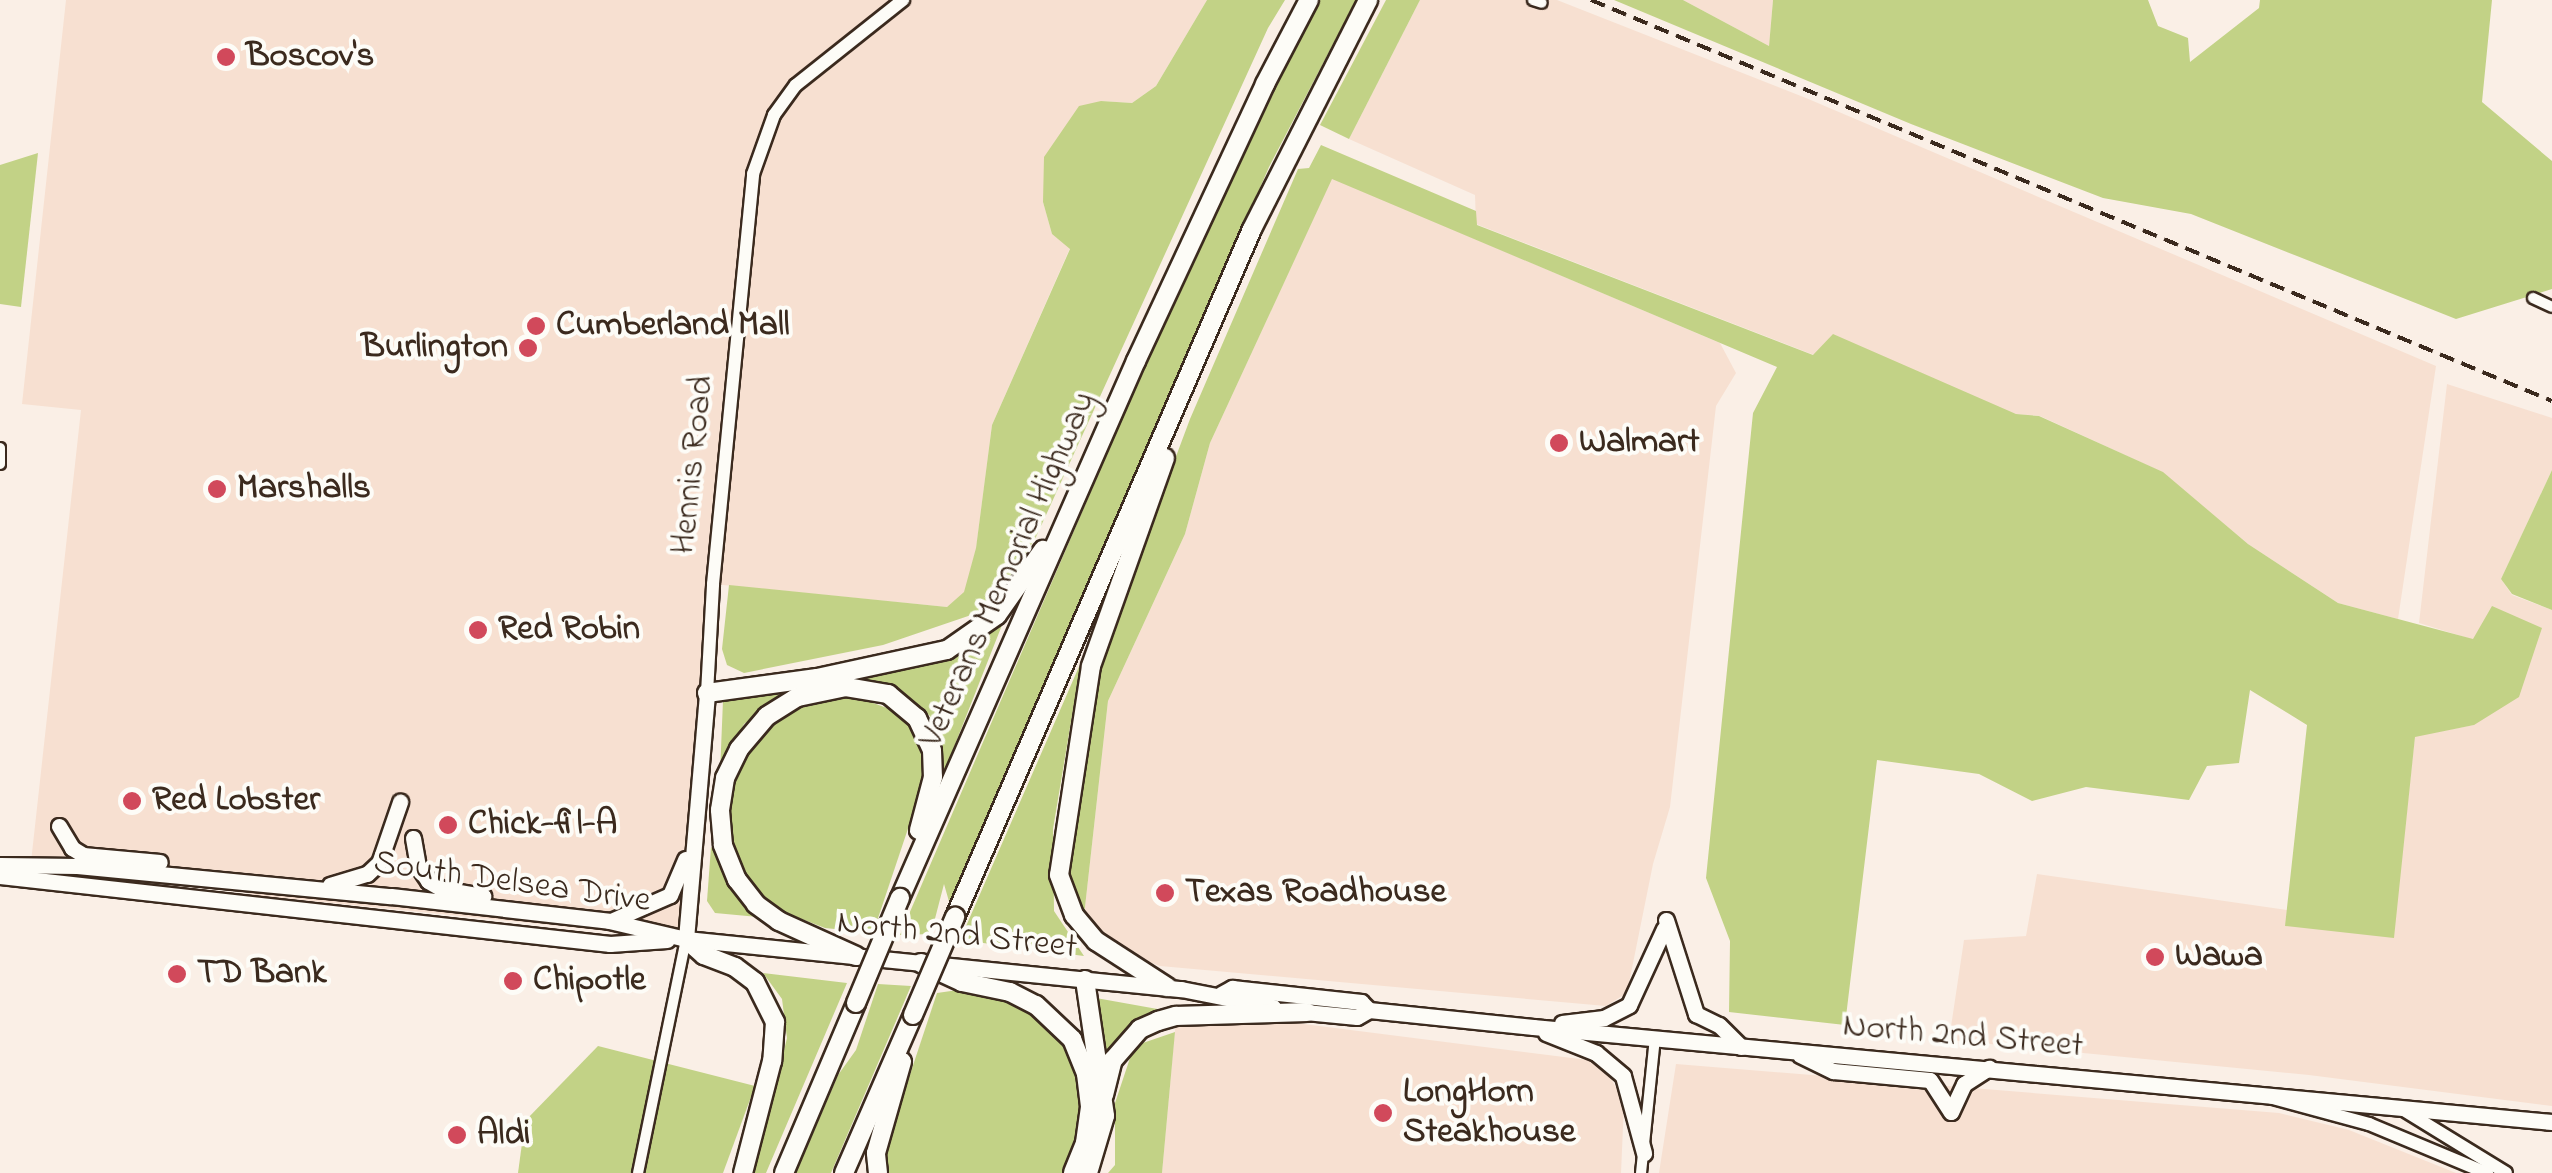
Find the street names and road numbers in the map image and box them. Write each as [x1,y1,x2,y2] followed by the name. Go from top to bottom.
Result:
[664,374,724,556] street label: Hennis Road
[912,386,1106,754] street label: Veterans Memorial Highway
[371,843,653,923] street label: South Delsea Drive
[835,903,1079,969] street label: North 2nd Street
[1841,1006,2085,1068] street label: North 2nd Street

